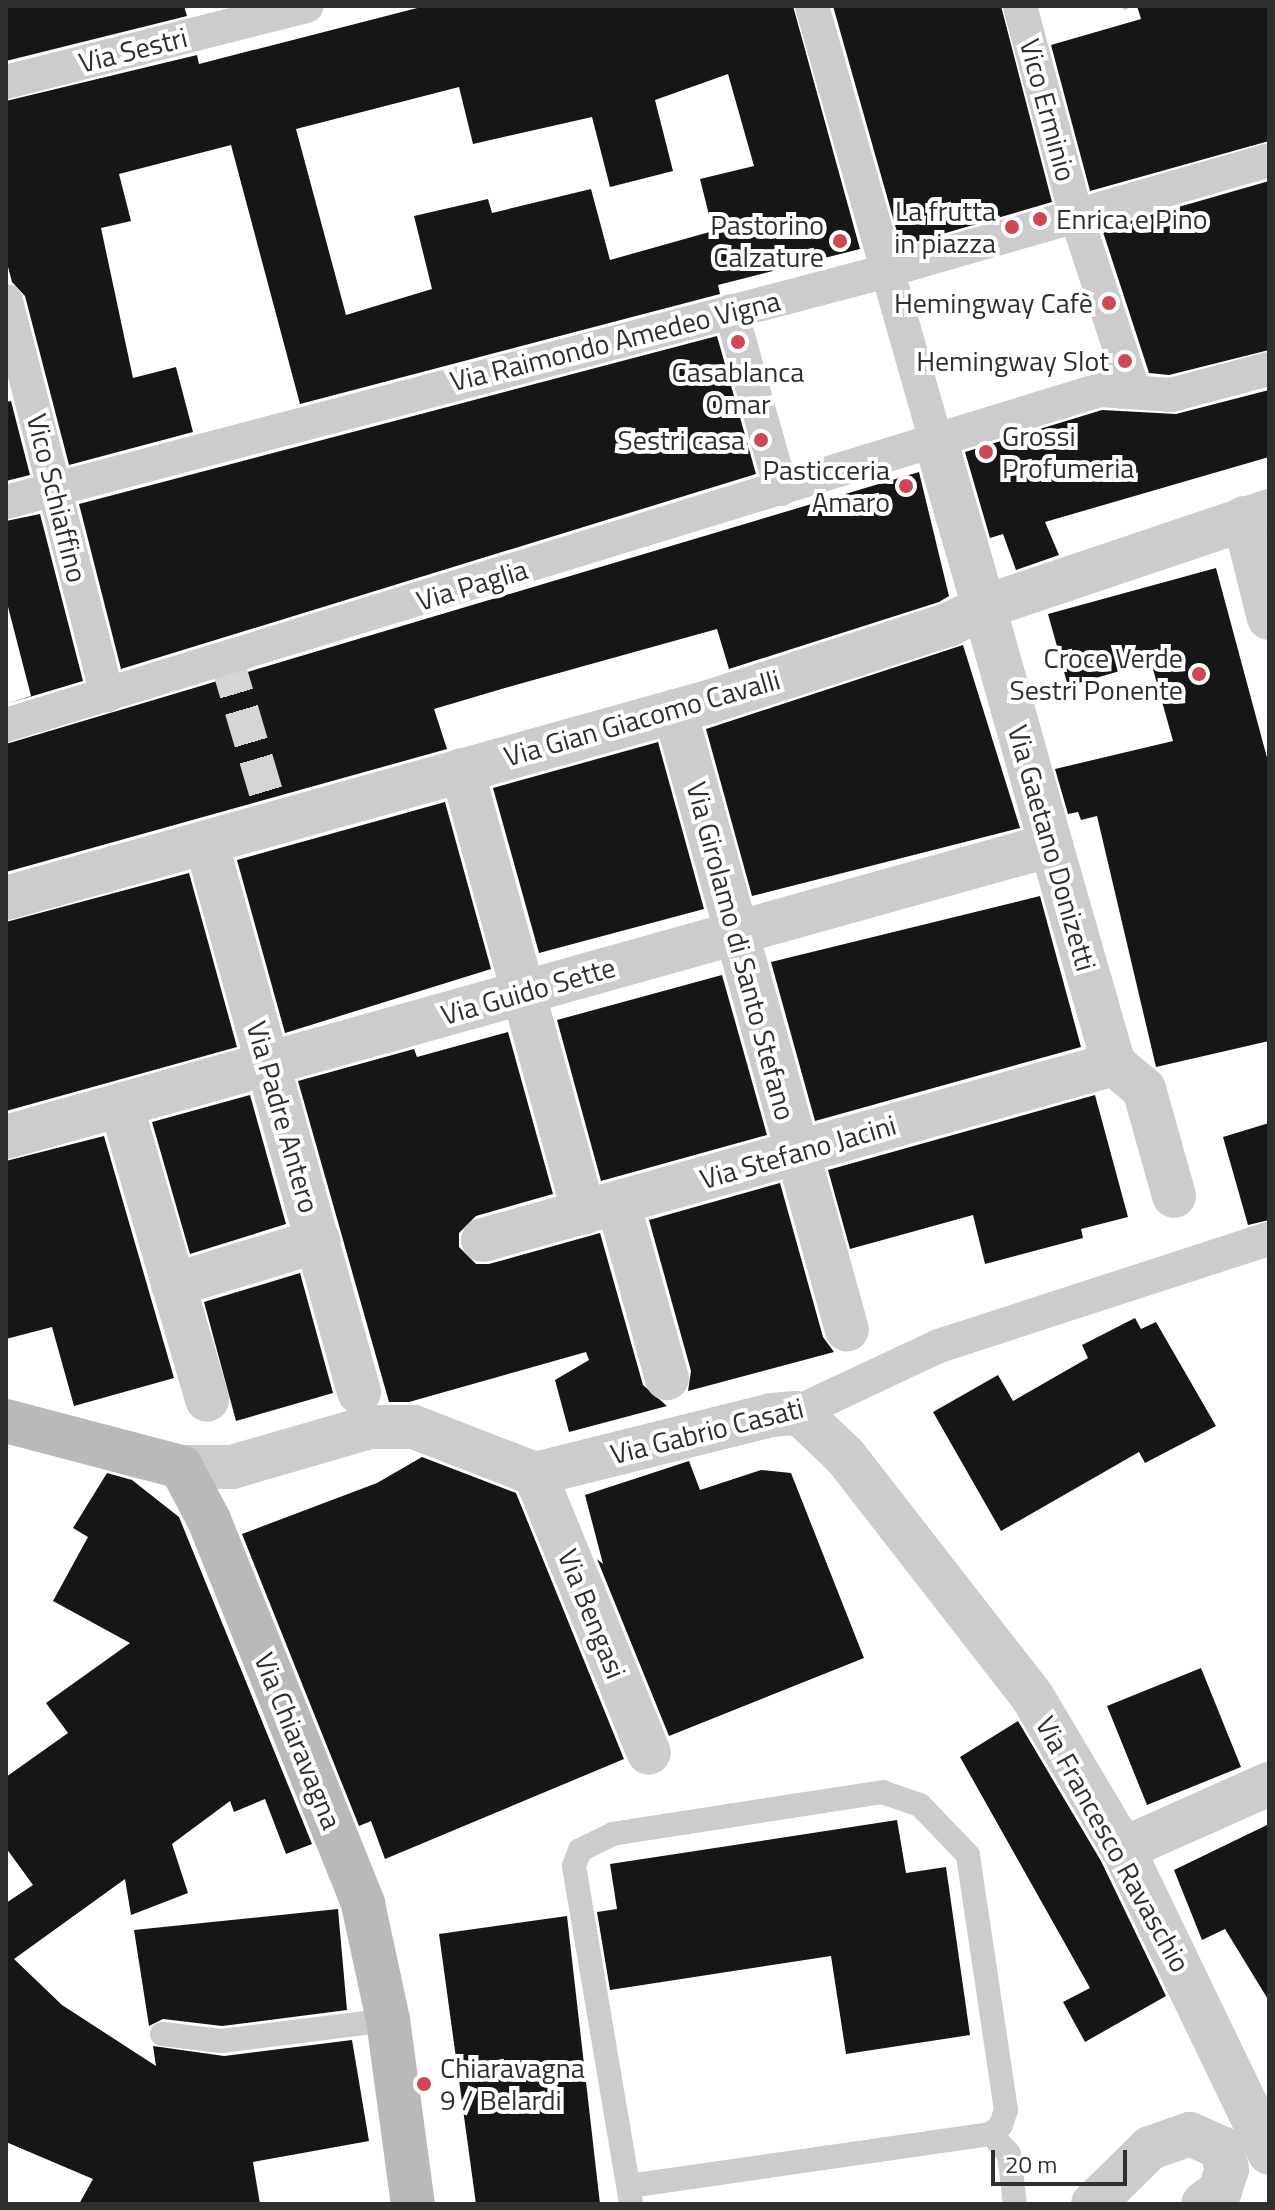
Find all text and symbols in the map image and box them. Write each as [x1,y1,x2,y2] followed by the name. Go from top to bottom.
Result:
[75,20,191,80] street label: Via Sestri
[1013,35,1083,185] street label: Vico Erminio
[894,194,996,260] place label: La frutta in piazza
[1056,202,1208,236] place label: Enrica e Pino
[710,208,824,274] place label: Pastorino Calzature
[1031,210,1049,228] marker: Enrica e Pino
[1003,218,1021,236] marker: La frutta in piazza
[831,232,849,250] marker: Pastorino Calzature
[446,284,784,398] street label: Via Raimondo Amedeo Vigna
[894,286,1093,320] place label: Hemingway Cafè
[1100,294,1118,312] marker: Hemingway Cafè
[729,333,747,351] marker: Casablanca Omar
[916,344,1109,378] place label: Hemingway Slot
[1116,352,1134,370] marker: Hemingway Slot
[672,355,804,421] place label: Casablanca Omar
[20,410,94,586] street label: Vico Schiaffino
[1002,419,1134,485] place label: Grossi Profumeria
[618,423,745,457] place label: Sestri casa
[752,431,770,449] marker: Sestri casa
[977,443,995,461] marker: Grossi Profumeria
[762,453,890,519] place label: Pasticceria Amaro
[897,477,915,495] marker: Pasticceria Amaro
[413,552,531,618] street label: Via Paglia
[1009,641,1183,707] place label: Croce Verde Sestri Ponente
[500,663,784,773] street label: Via Gian Giacomo Cavalli
[1190,665,1208,683] marker: Croce Verde Sestri Ponente
[1001,721,1103,975] street label: Via Gaetano Donizetti
[680,778,802,1124] street label: Via Girolamo di Santo Stefano
[437,950,619,1032] street label: Via Guido Sette
[240,1017,326,1217] street label: Via Padre Antero
[696,1108,900,1196] street label: Via Stefano Jacini
[607,1391,807,1471] street label: Via Gabrio Casati
[551,1544,633,1684] street label: Via Bengasi
[247,1648,349,1834] street label: Via Chiaravagna
[1029,1710,1197,1978] street label: Via Francesco Ravaschio
[440,2051,585,2117] place label: Chiaravagna 9 / Belardi
[415,2075,433,2093] marker: Chiaravagna 9 / Belardi
[995,2134,1131,2184] scale bar
[1005,2146,1057,2182] text: 20 m

